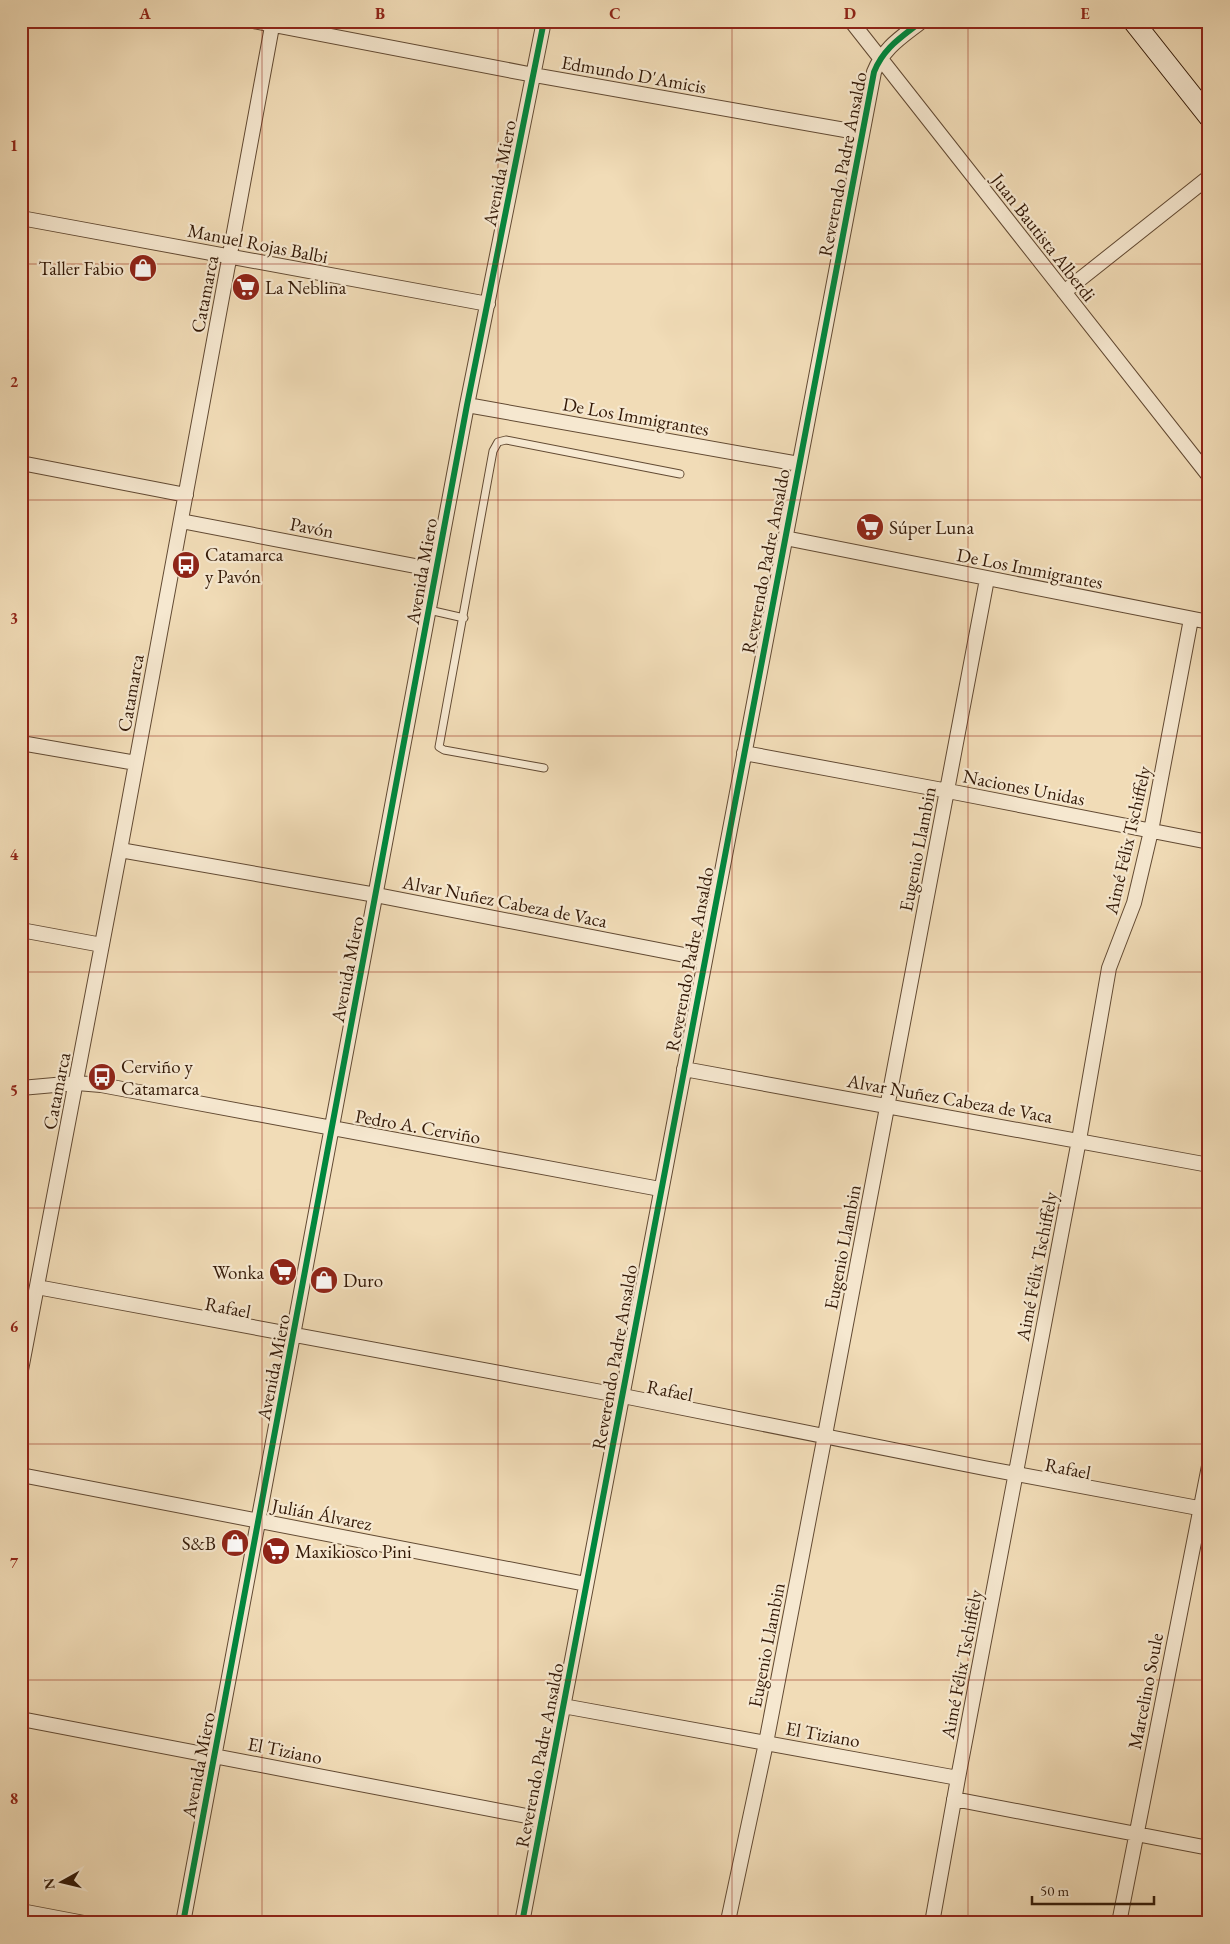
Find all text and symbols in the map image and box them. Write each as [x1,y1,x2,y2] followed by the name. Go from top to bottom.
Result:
[138,3,151,24] text: A
[375,3,385,24] text: B
[609,3,621,24] text: C
[844,3,856,24] text: D
[1080,3,1090,24] text: E
[559,49,708,100] street label: Edmundo D'Amicis
[812,70,873,259] street label: Reverendo Padre Ansaldo
[477,118,522,229] street label: Avenida Miero
[10,135,18,156] text: 1
[984,166,1102,307] street label: Juan Bautista Alberdi
[186,218,331,269] street label: Manuel Rojas Balbi
[128,253,158,283] shop icon: Taller Fabio
[185,253,224,335] street label: Catamarca
[38,256,124,281] place label: Taller Fabio
[231,272,261,302] supermarket icon: La Neblina
[265,275,347,300] place label: La Neblina
[10,371,19,392] text: 2
[561,391,711,442] street label: De Los Immigrantes
[735,467,796,656] street label: Reverendo Padre Ansaldo
[288,511,336,544] street label: Pavón
[855,512,885,542] supermarket icon: Súper Luna
[889,515,974,540] place label: Súper Luna
[400,516,443,627] street label: Avenida Miero
[205,542,284,589] place label: Catamarca y Pavón
[955,542,1105,595] street label: De Los Immigrantes
[171,550,201,580] bus stop icon: Catamarca y Pavón
[10,608,18,629] text: 3
[111,652,150,734] street label: Catamarca
[961,763,1087,812] street label: Naciones Unidas
[1098,763,1157,918] street label: Aimé Félix Tschiffely
[893,784,942,914] street label: Eugenio Llambin
[10,844,19,865] text: 4
[659,865,720,1054] street label: Reverendo Padre Ansaldo
[399,869,610,934] street label: Alvar Nuñez Cabeza de Vaca
[325,914,370,1025] street label: Avenida Miero
[37,1050,76,1132] street label: Catamarca
[121,1054,200,1101] place label: Cerviño y Catamarca
[87,1062,117,1092] bus stop icon: Cerviño y Catamarca
[844,1068,1055,1129] street label: Alvar Nuñez Cabeza de Vaca
[10,1080,18,1101] text: 5
[353,1103,483,1150] street label: Pedro A. Cerviño
[818,1182,867,1312] street label: Eugenio Llambin
[1010,1189,1063,1344] street label: Aimé Félix Tschiffely
[268,1257,298,1287] supermarket icon: Wonka
[213,1260,264,1285] place label: Wonka
[586,1263,643,1452] street label: Reverendo Padre Ansaldo
[309,1265,339,1295] shop icon: Duro
[343,1268,383,1293] place label: Duro
[203,1291,253,1324] street label: Rafael
[251,1312,296,1423] street label: Avenida Miero
[10,1316,19,1337] text: 6
[645,1374,695,1407] street label: Rafael
[1043,1452,1093,1485] street label: Rafael
[268,1492,375,1537] street label: Julián Álvarez
[220,1528,250,1558] shop icon: S&B
[182,1531,216,1556] place label: S&B
[261,1536,291,1566] supermarket icon: Maxikiosco Pini
[295,1539,412,1564] place label: Maxikiosco Pini
[10,1552,19,1573] text: 7
[742,1580,791,1710] street label: Eugenio Llambin
[935,1587,988,1742] street label: Aimé Félix Tschiffely
[1122,1631,1169,1751] street label: Marcelino Soule
[509,1661,570,1850] street label: Reverendo Padre Ansaldo
[176,1710,221,1821] street label: Avenida Miero
[784,1716,862,1753] street label: El Tiziano
[246,1731,324,1770] street label: El Tiziano
[10,1788,18,1809] text: 8
[38,1856,88,1906] north arrow
[1032,1874,1155,1906] scale bar
[39,1876,59,1891] text: N
[1040,1881,1069,1900] text: 50 m

